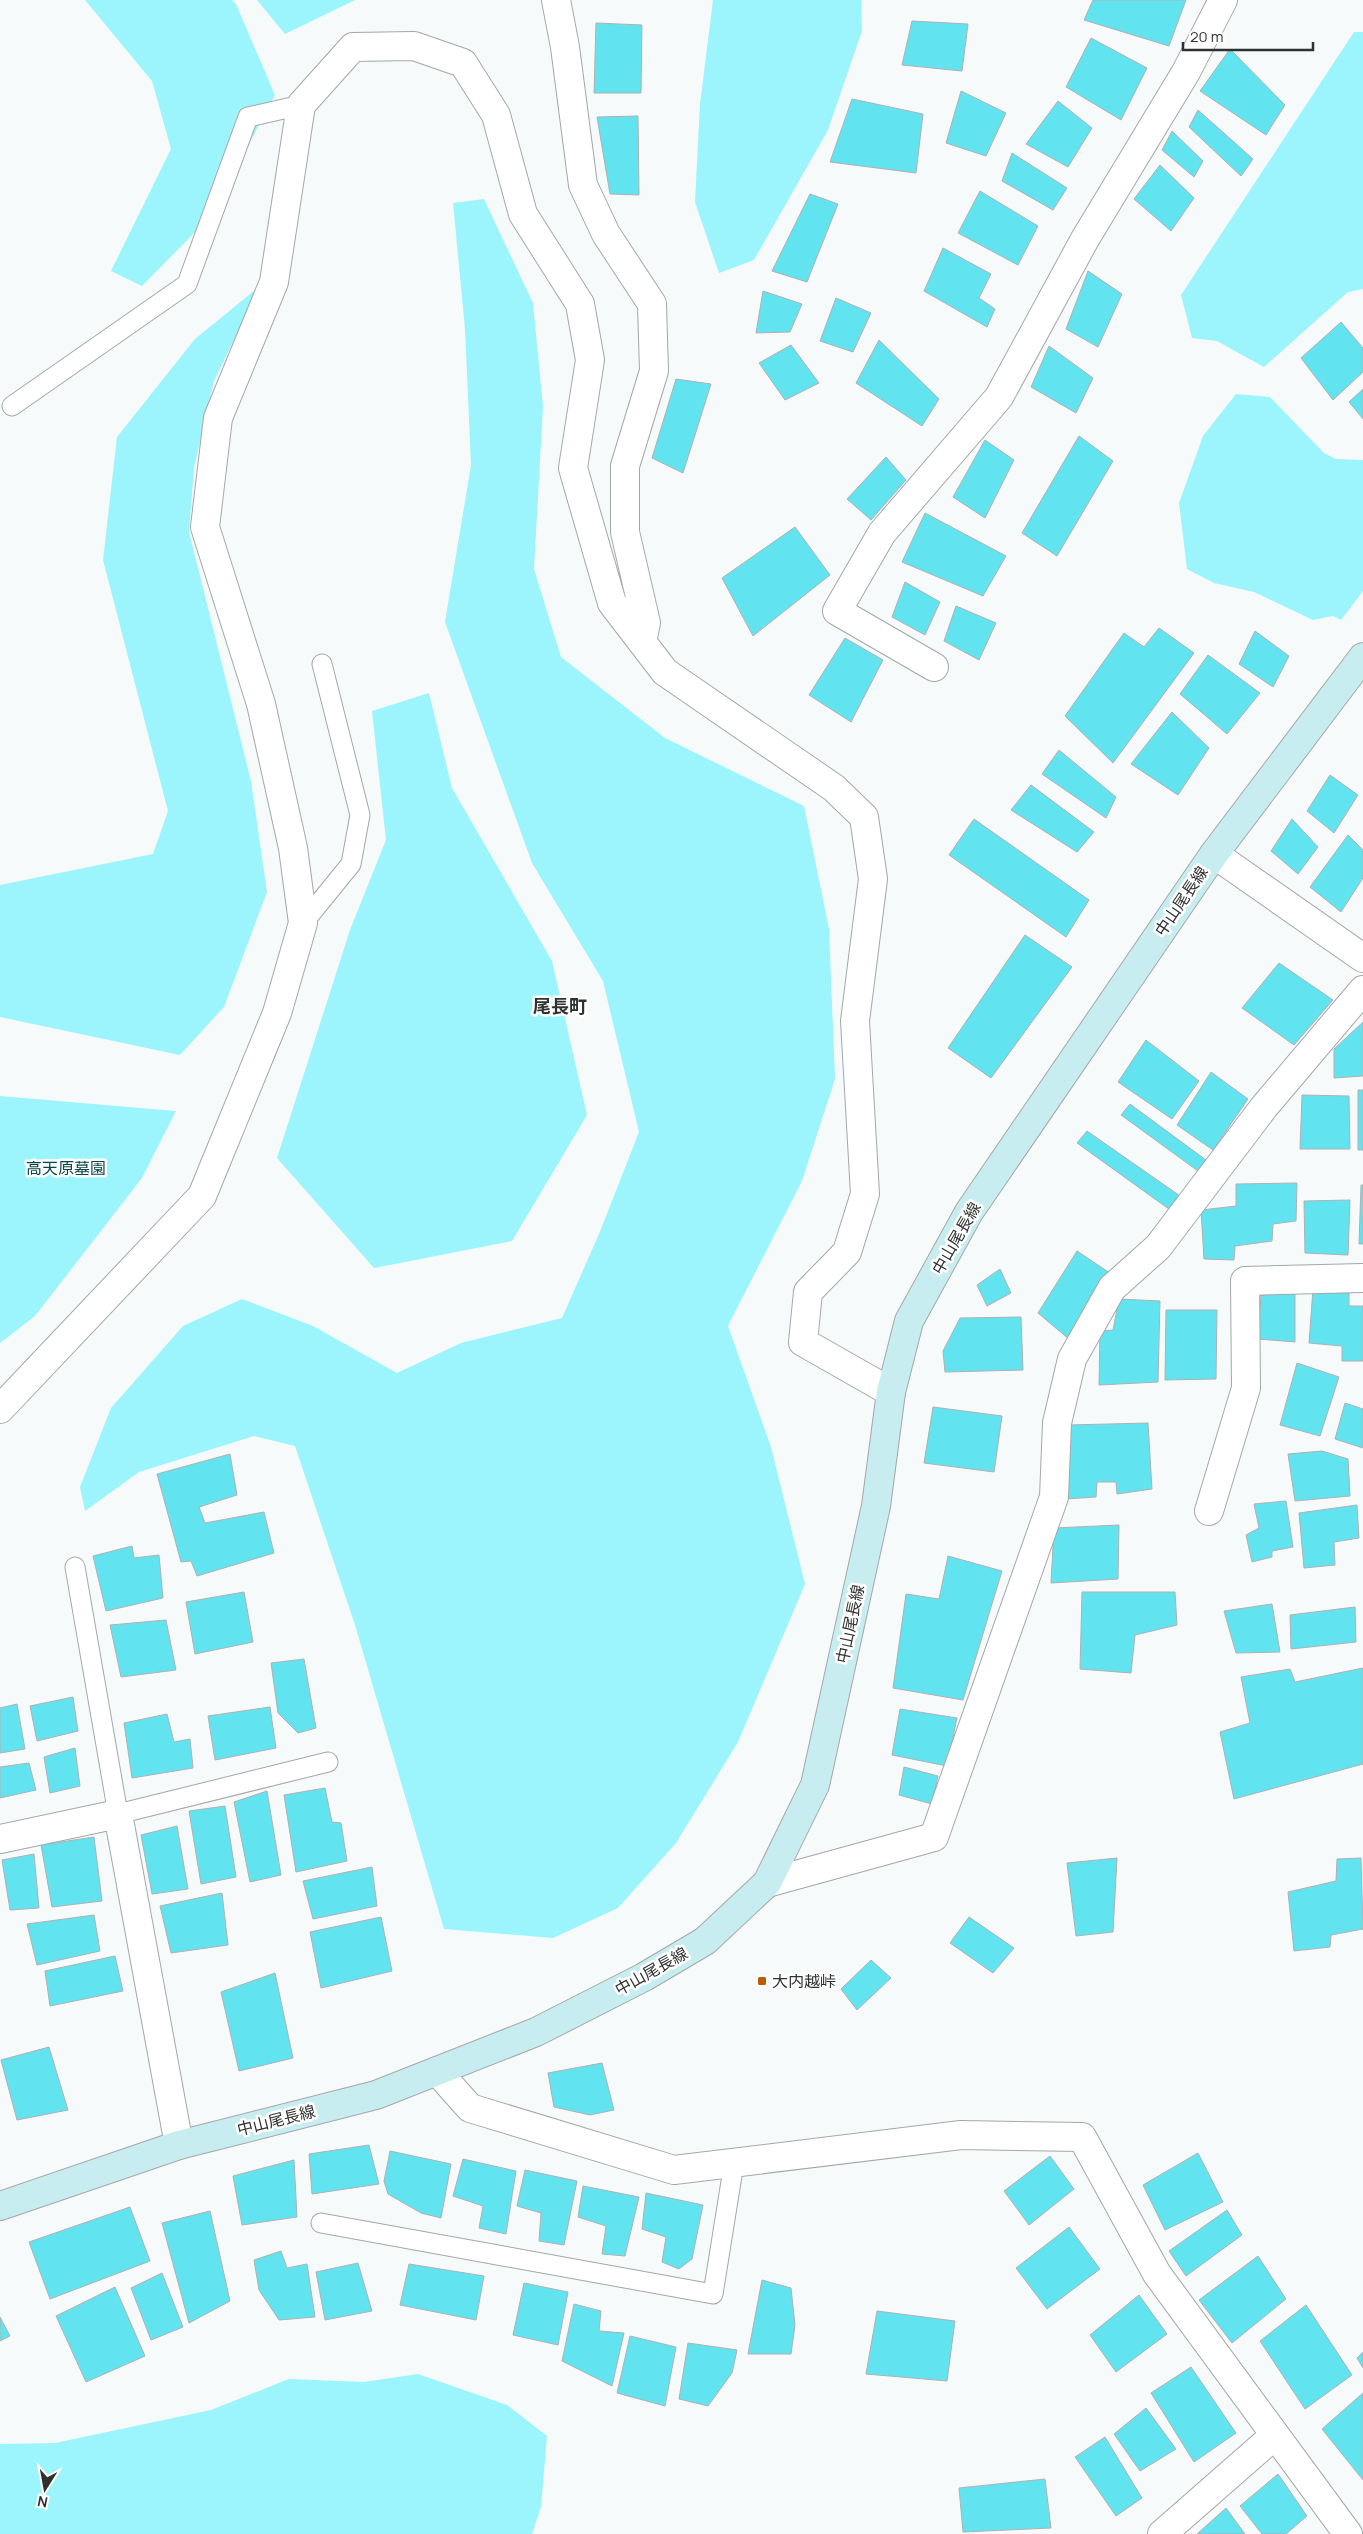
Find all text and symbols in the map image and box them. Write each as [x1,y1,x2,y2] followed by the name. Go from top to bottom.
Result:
[1183,20,1313,52] scale bar
[1190,26,1223,47] text: 20 m
[1150,862,1212,940] street label: 中山尾長線
[533,994,587,1018] district label: 尾長町
[26,1157,106,1179] park label: 高天原墓園
[926,1198,986,1278] street label: 中山尾長線
[831,1583,869,1665] street label: 中山尾長線
[611,1942,691,2000] street label: 中山尾長線
[772,1970,836,1992] place label: 大内越峠
[756,1975,768,1987] marker: 大内越峠
[235,2100,317,2140] street label: 中山尾長線
[20,2464,70,2514] north arrow
[36,2492,49,2513] text: N

